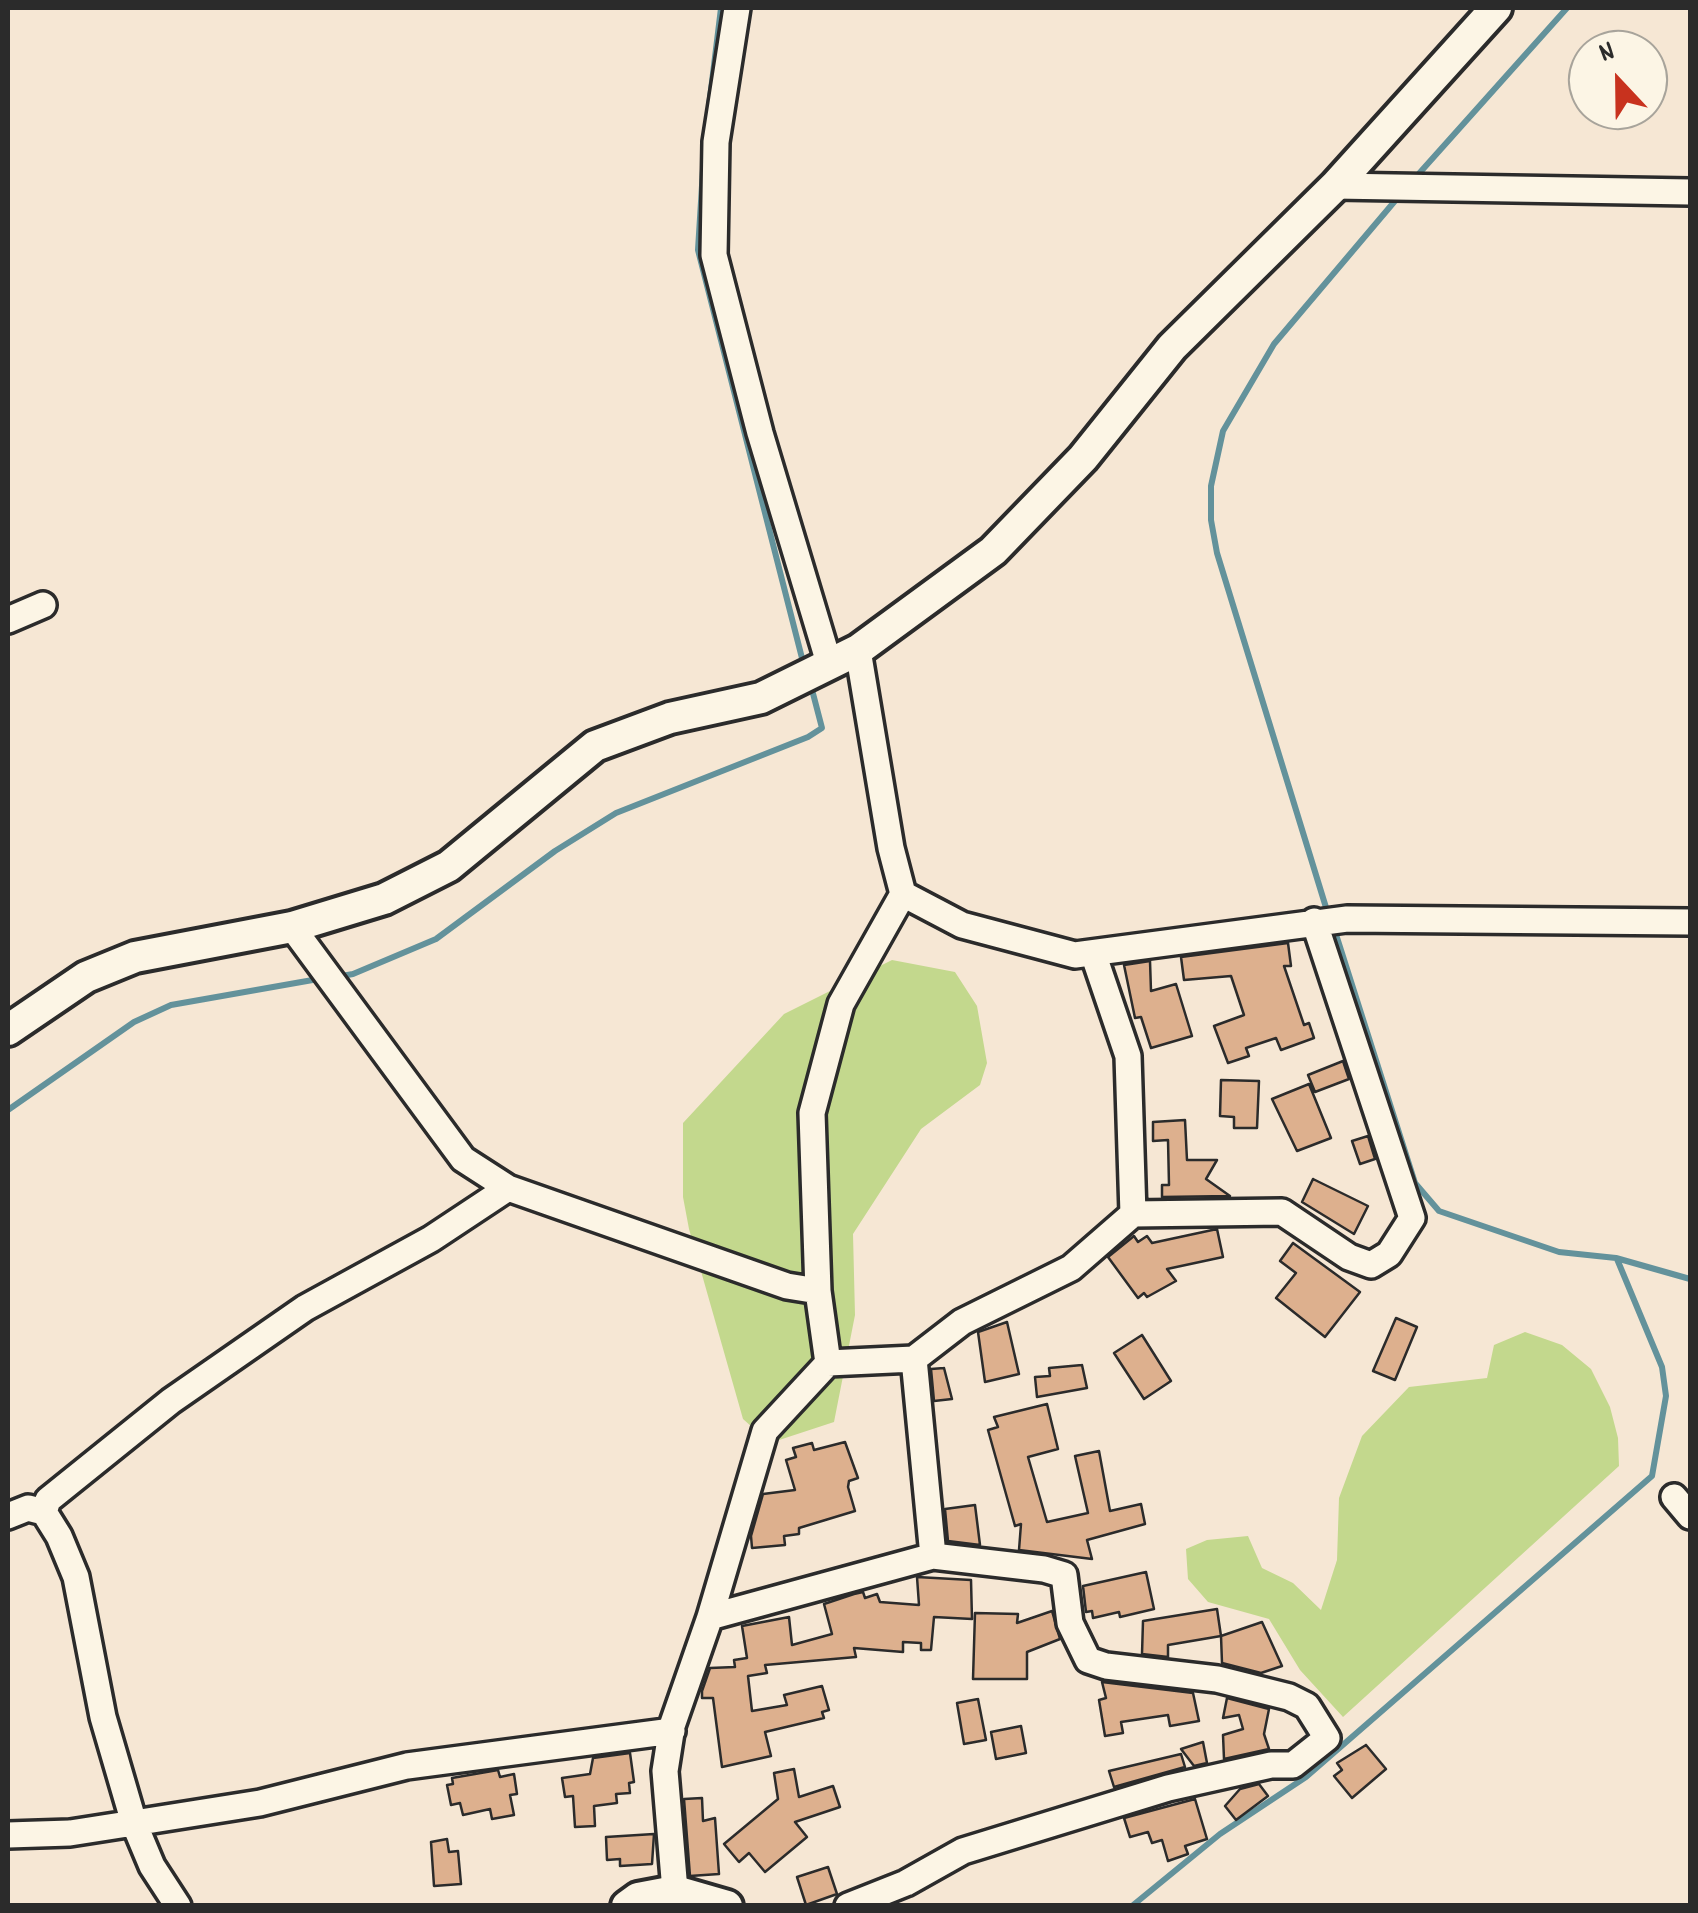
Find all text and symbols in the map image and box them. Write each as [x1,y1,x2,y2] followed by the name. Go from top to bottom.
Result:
[1568,30,1668,130] north arrow
[1594,33,1621,75] text: N

